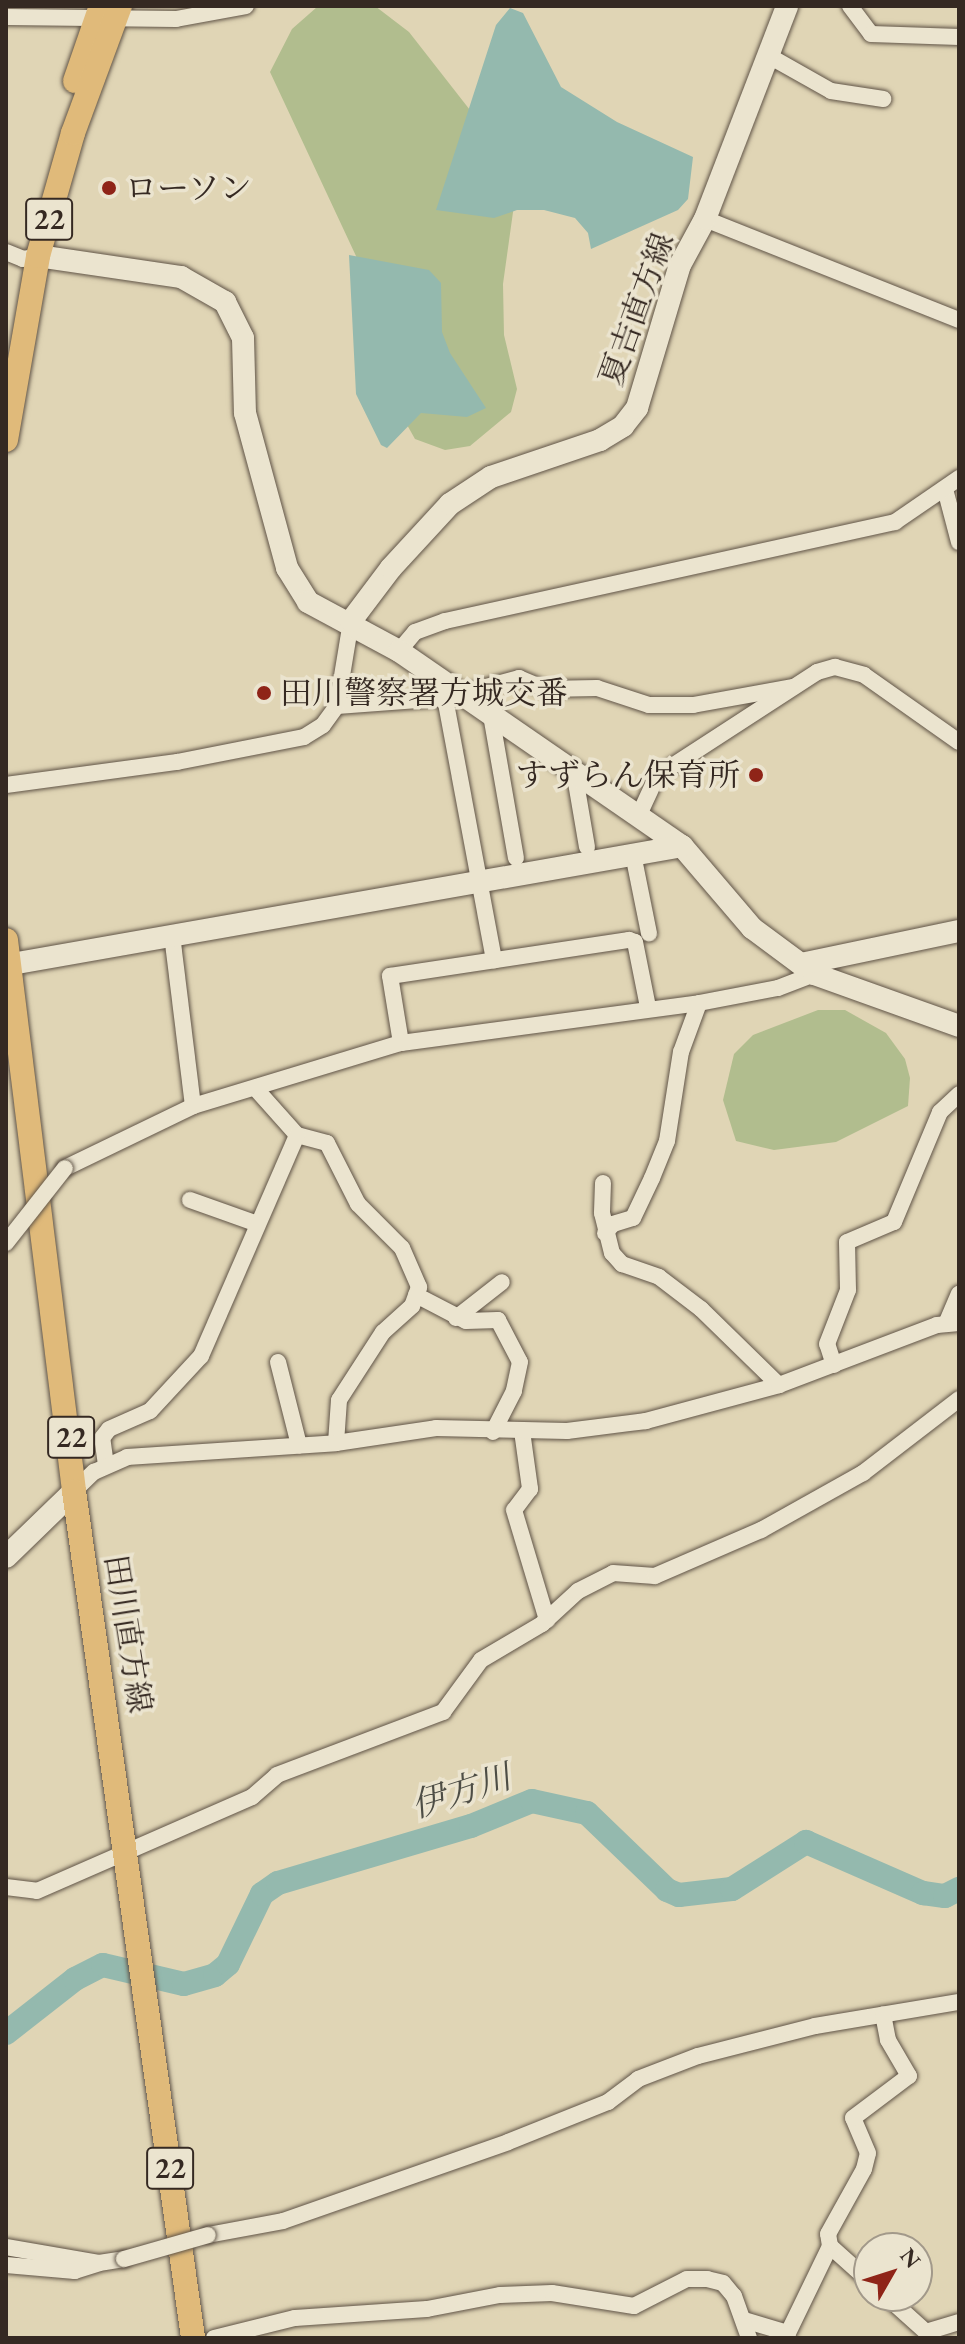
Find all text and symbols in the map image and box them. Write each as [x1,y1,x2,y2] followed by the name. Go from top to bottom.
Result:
[125,169,253,207] place label: ローソン
[100,179,118,197] marker: ローソン
[25,193,73,245] road number: 22
[592,227,682,391] street label: 夏吉直方線
[280,674,568,712] place label: 田川警察署方城交番
[255,684,273,702] marker: 田川警察署方城交番
[516,756,740,794] place label: すずらん保育所
[747,766,765,784] marker: すずらん保育所
[47,1411,95,1463] road number: 22
[97,1552,159,1716] street label: 田川直方線
[406,1756,516,1826] water label: 伊方川
[146,2142,194,2194] road number: 22
[853,2232,933,2312] north arrow
[894,2242,927,2274] text: N

